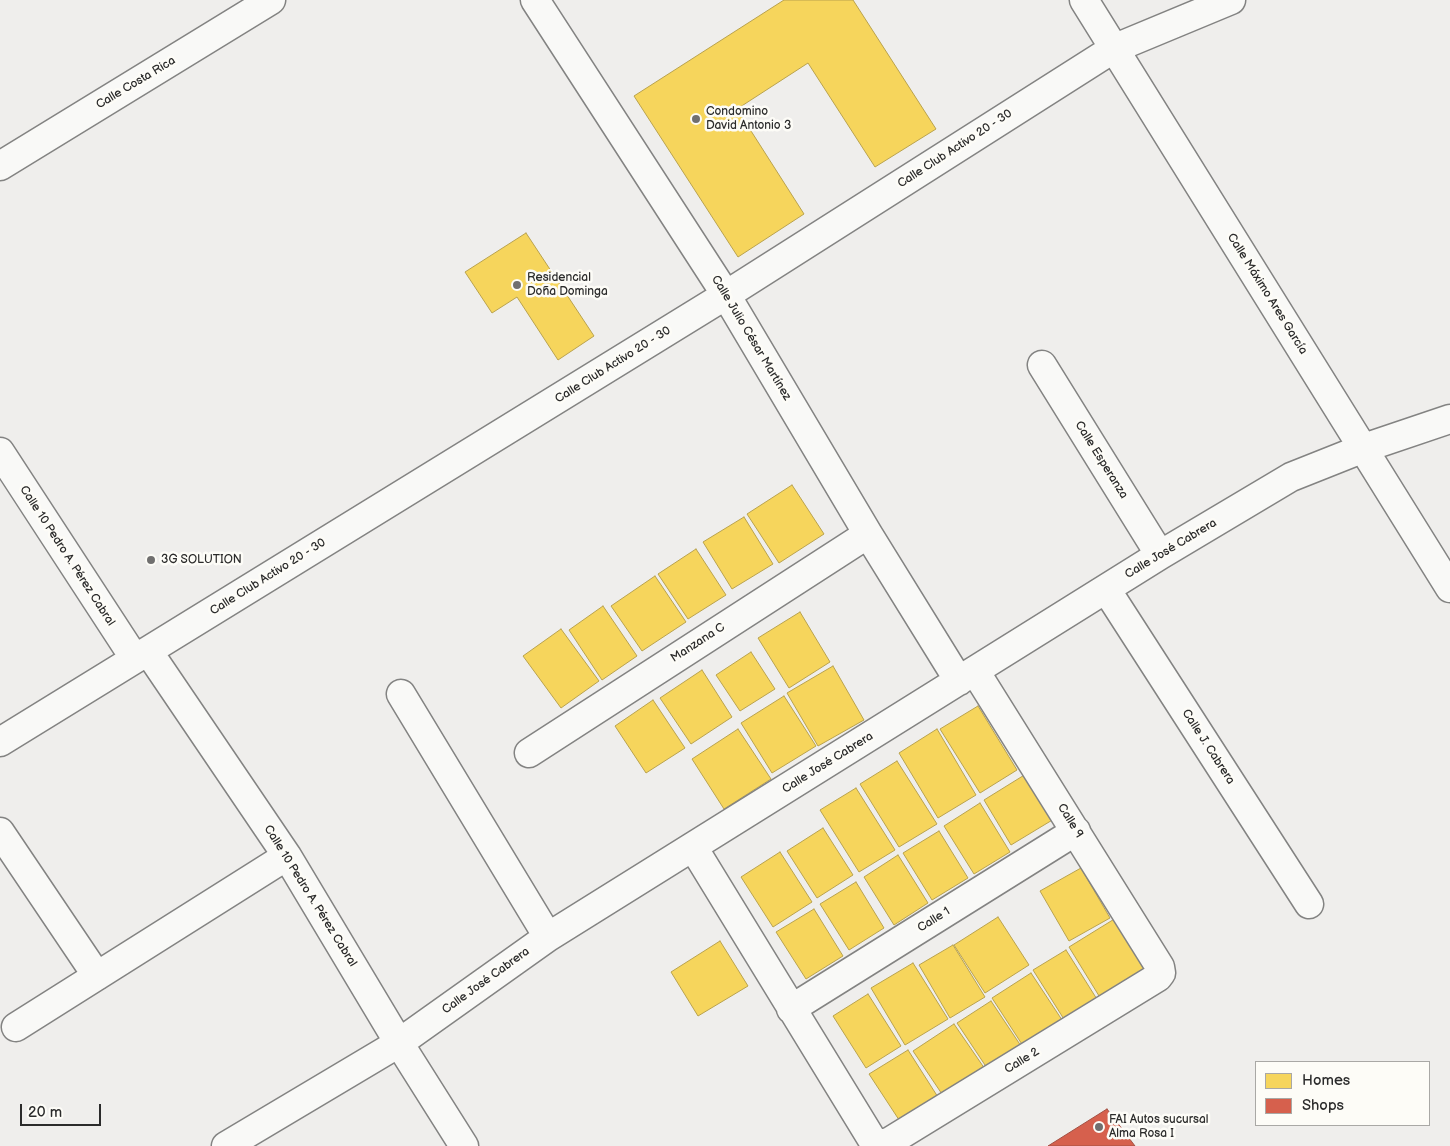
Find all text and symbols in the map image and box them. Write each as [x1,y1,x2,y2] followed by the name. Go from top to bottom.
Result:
[94,54,178,112] street label: Calle Costa Rica
[706,105,791,133] place label: Condomino David Antonio 3
[895,107,1015,191] street label: Calle Club Activo 20 - 30
[690,113,702,125] marker: Condomino David Antonio 3
[1224,231,1310,357] street label: Calle Máximo Ares García
[527,271,608,299] place label: Residencial Doña Dominga
[708,273,794,403] street label: Calle Julio César Martínez
[511,279,523,291] marker: Residencial Doña Dominga
[553,324,673,406] street label: Calle Club Activo 20 - 30
[1071,418,1131,502] street label: Calle Esperanza
[16,483,118,629] street label: Calle 10 Pedro A. Pérez Cabral
[1123,516,1219,582] street label: Calle José Cabrera
[208,536,328,618] street label: Calle Club Activo 20 - 30
[161,553,242,567] place label: 3G SOLUTION
[145,554,157,566] marker: 3G SOLUTION
[668,620,728,666] street label: Manzana C
[1178,707,1238,787] street label: Calle J. Cabrera
[780,729,876,797] street label: Calle José Cabrera
[1054,801,1086,841] street label: Calle 9
[260,823,360,969] street label: Calle 10 Pedro A. Pérez Cabral
[915,904,953,936] street label: Calle 1
[440,945,532,1017] street label: Calle José Cabrera
[1002,1045,1042,1077] street label: Calle 2
[1255,1061,1430,1126] legend
[1302,1071,1350,1090] text: Homes
[22,1094,104,1126] scale bar
[1302,1096,1344,1115] text: Shops
[28,1103,62,1122] text: 20 m
[1109,1113,1209,1141] place label: FAI Autos sucursal Alma Rosa I
[1093,1121,1105,1133] marker: FAI Autos sucursal Alma Rosa I

